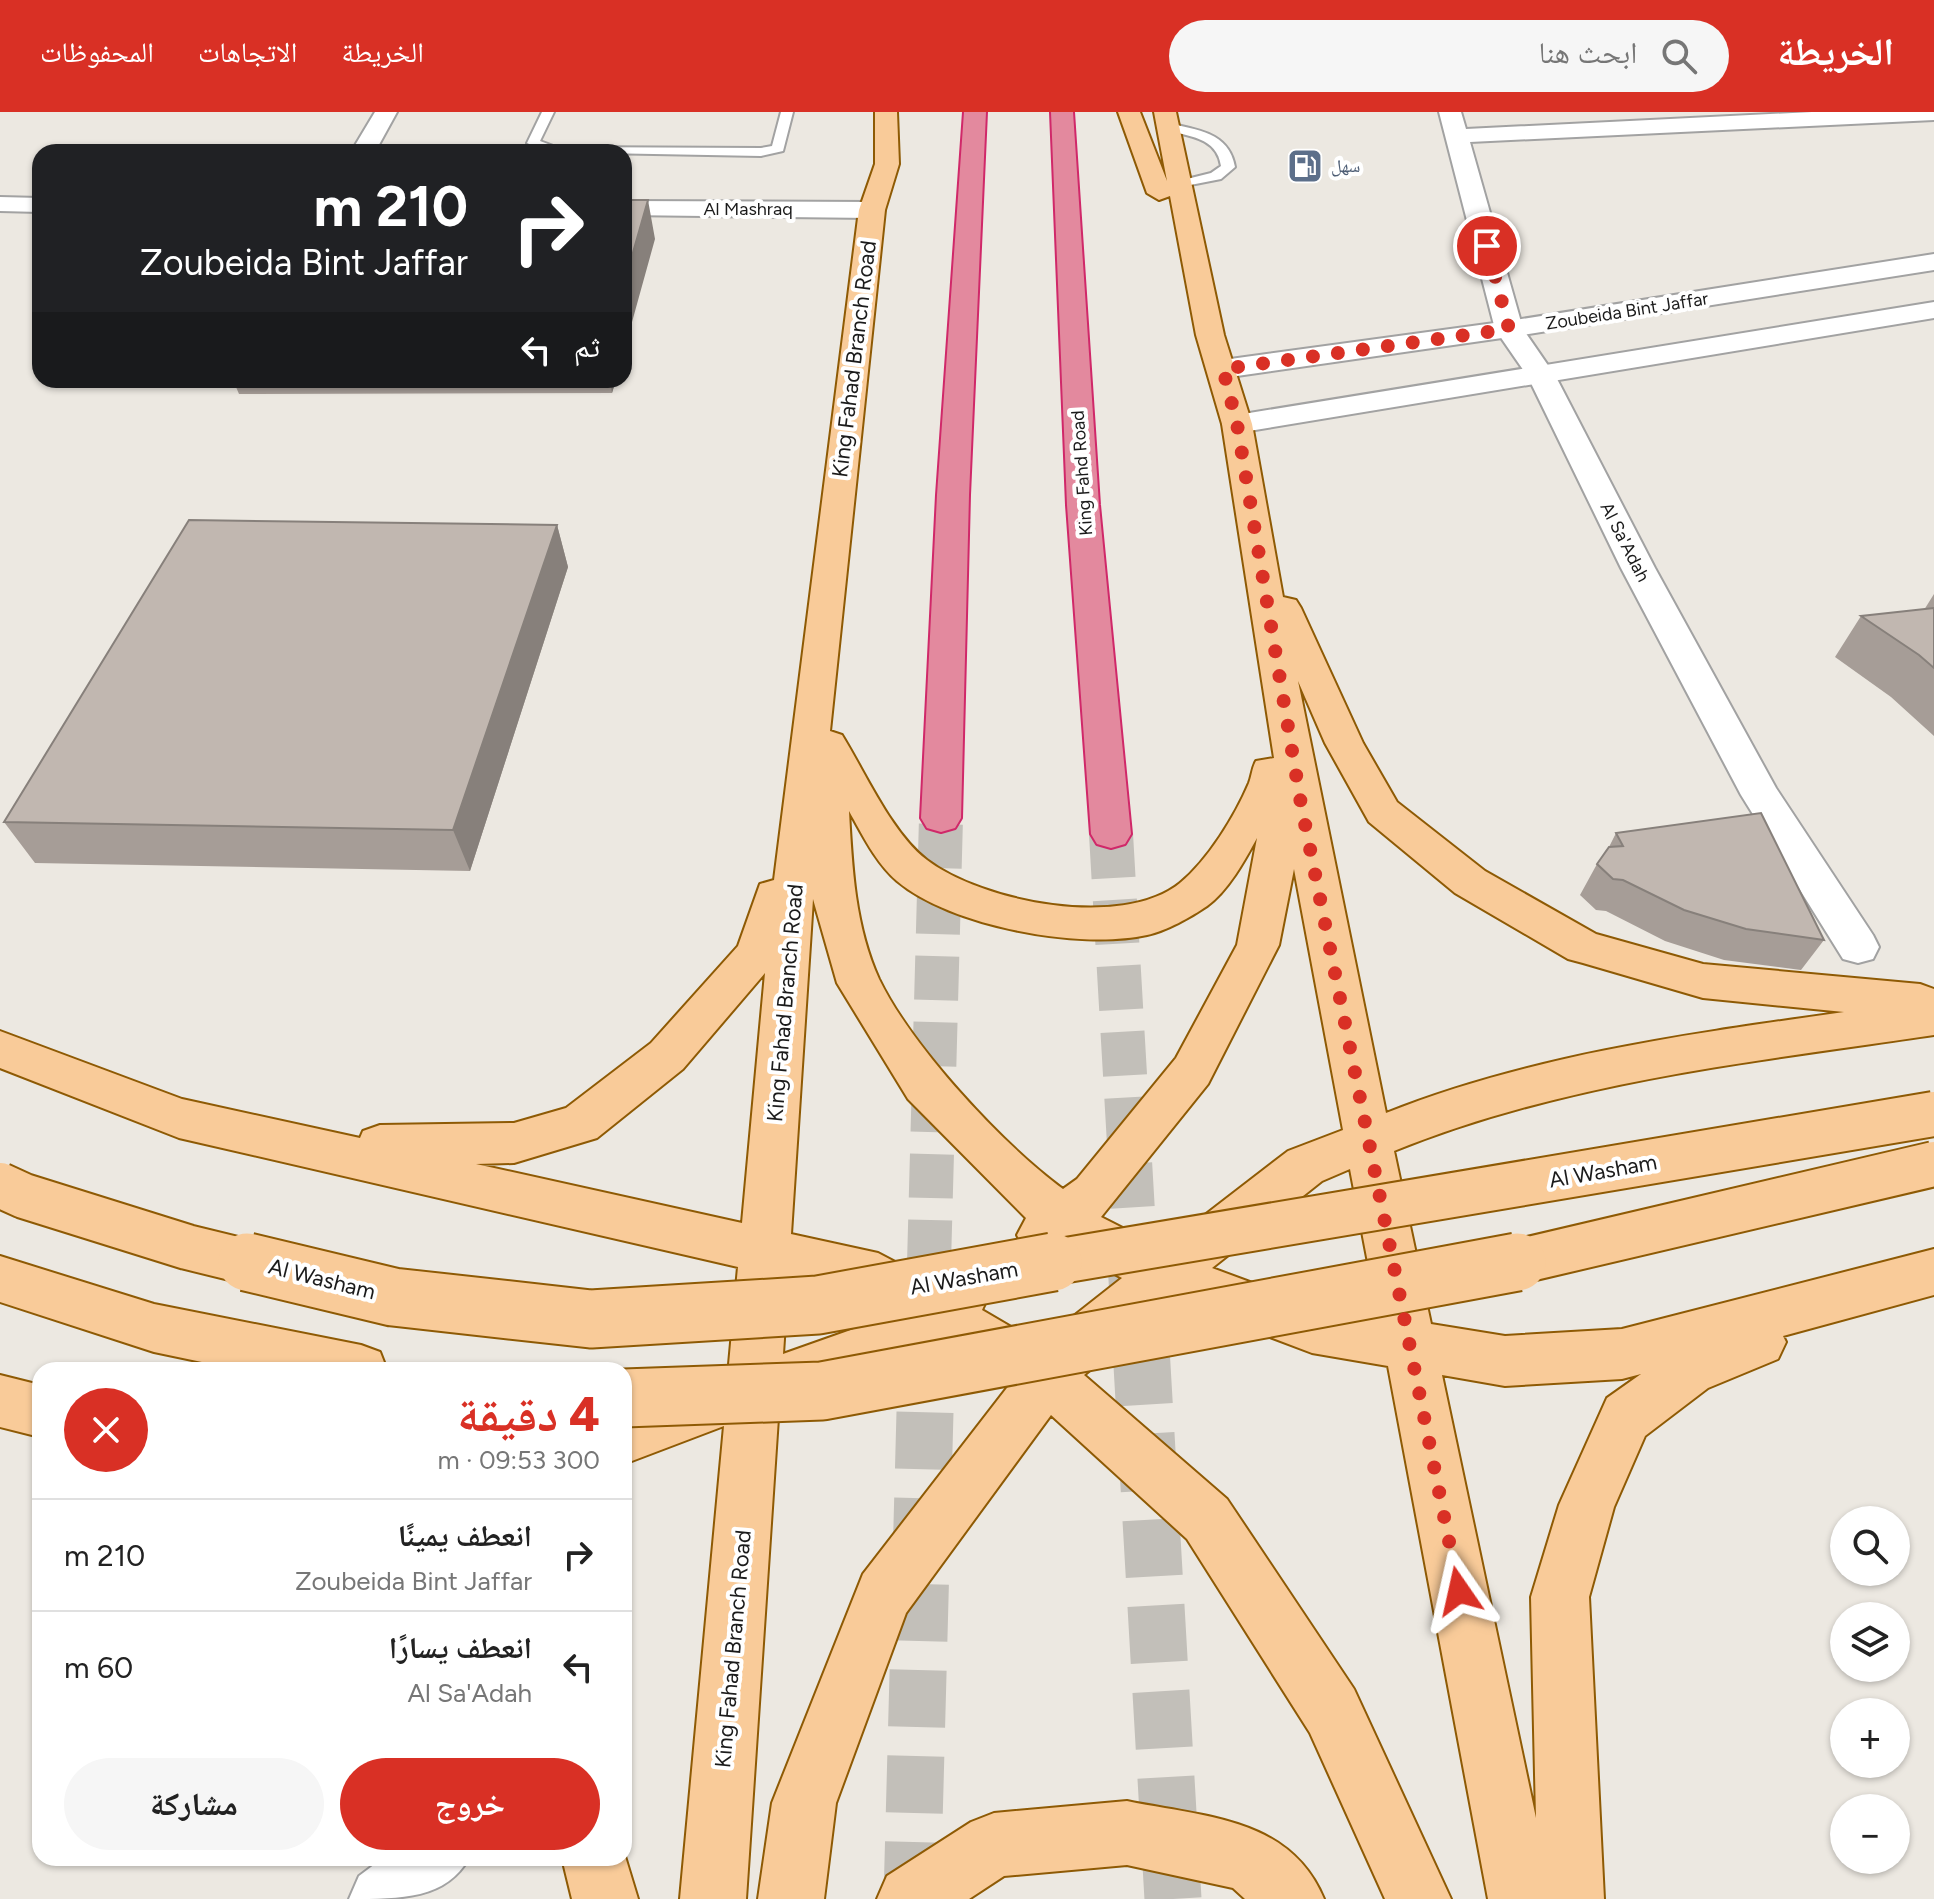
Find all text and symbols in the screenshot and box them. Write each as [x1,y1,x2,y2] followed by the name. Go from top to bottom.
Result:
[1169,20,1729,92] search box
[1777,29,1894,75] text: الخريطة
[1539,34,1637,71] text: ابحث هنا
[1657,34,1701,78] icon: search
[40,35,154,69] text: المحفوظات
[198,35,297,69] text: الاتجاهات
[341,35,424,69] text: الخريطة
[1286,147,1324,185] fuel station icon: سهل
[1331,155,1360,177] place label: سهل
[313,173,468,240] text: 210 m
[496,176,600,280] icon: right
[703,198,793,220] street label: Al Mashraq
[1453,212,1521,280] pin
[1465,224,1509,268] icon: arrive
[826,239,882,479] street label: King Fahad Branch Road
[140,241,468,284] text: Zoubeida Bint Jaffar
[1544,287,1710,335] street label: Zoubeida Bint Jaffar
[514,328,558,372] icon: left
[574,328,600,365] text: ثم
[1067,410,1097,536] street label: King Fahd Road
[1596,499,1654,585] street label: Al Sa'Adah
[761,883,809,1123] street label: King Fahad Branch Road
[1547,1148,1659,1194] street label: Al Washam
[266,1253,378,1305] street label: Al Washam
[908,1255,1020,1301] street label: Al Washam
[457,1385,600,1443] text: 4 دقيقة
[64,1388,148,1472] button: close
[437,1444,600,1476] text: 300 m · 09:53
[1830,1506,1910,1874] map controls
[1830,1506,1910,1586] button: search
[398,1517,532,1554] text: انعطف يمينًا
[709,1529,757,1769] street label: King Fahad Branch Road
[556,1533,600,1577] icon: right
[64,1537,145,1574] text: 210 m
[1417,1549,1501,1633] position arrow
[295,1565,532,1597] text: Zoubeida Bint Jaffar
[1830,1602,1910,1682] button: layers
[389,1629,532,1666] text: انعطف يسارًا
[556,1645,600,1689] icon: left
[64,1649,133,1686] text: 60 m
[407,1677,532,1709] text: Al Sa'Adah
[1830,1698,1910,1778] button: +
[64,1758,324,1850] button: مشاركة
[340,1758,600,1850] button: خروج
[1830,1794,1910,1874] button: −

